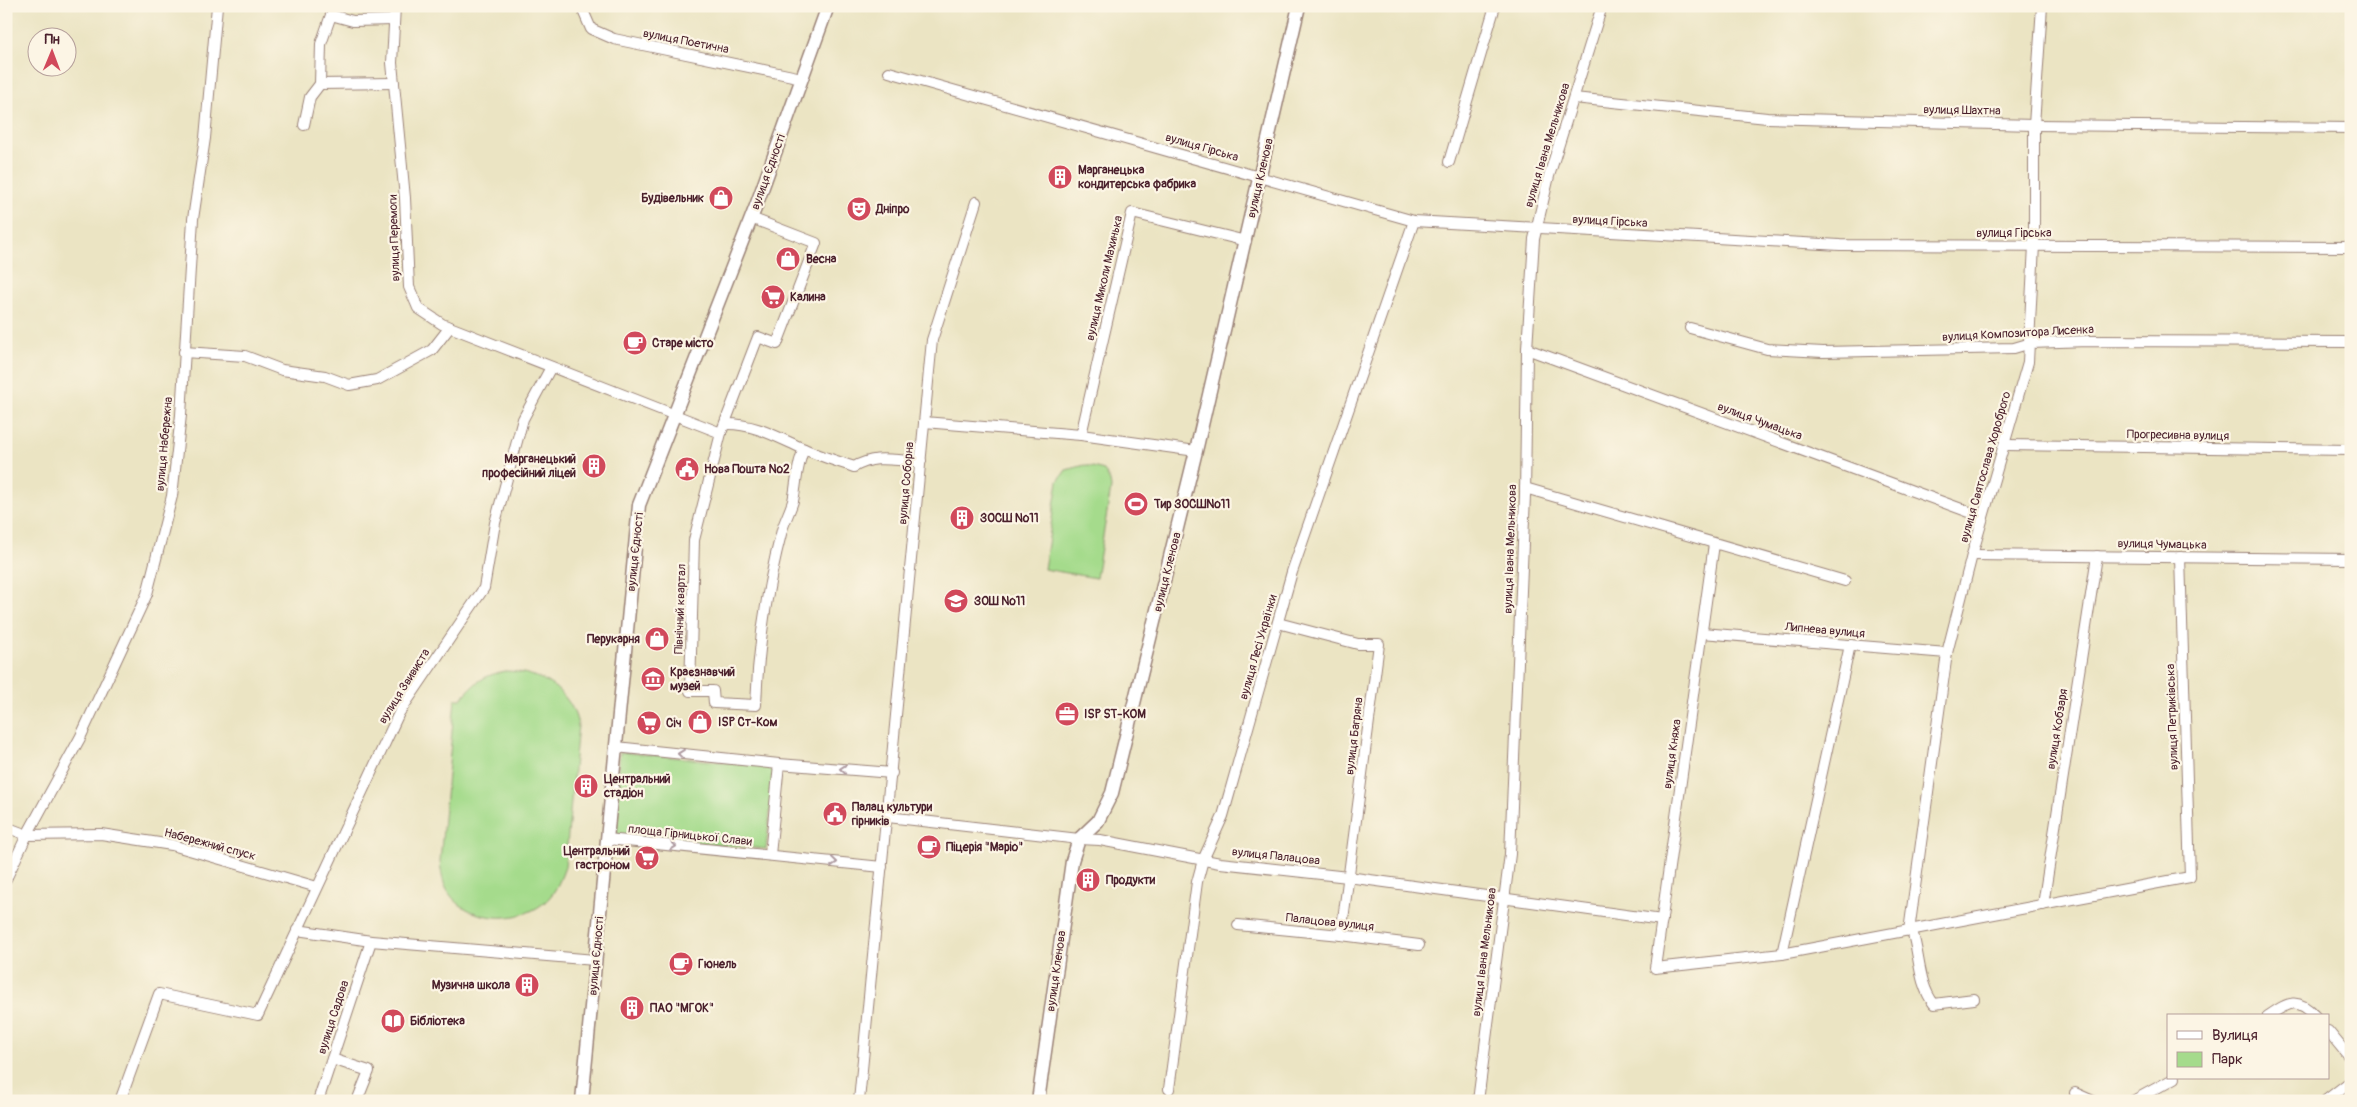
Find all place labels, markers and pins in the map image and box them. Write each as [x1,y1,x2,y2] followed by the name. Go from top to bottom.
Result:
[1078,163,1197,192] place label: Марганецька кондитерська фабрика
[1047,164,1073,190] building icon: Марганецька кондитерська фабрика
[708,185,734,211] shop icon: Будівельник
[641,191,705,206] place label: Будівельник
[846,196,872,222] theatre icon: Дніпро
[875,202,910,217] place label: Дніпро
[775,246,801,272] shop icon: Весна
[806,252,837,267] place label: Весна
[760,284,786,310] supermarket icon: Калина
[790,290,826,305] place label: Калина
[622,330,648,356] cafe icon: Старе місто
[652,336,714,351] place label: Старе місто
[482,452,576,481] place label: Марганецький професійний ліцей
[581,453,607,479] building icon: Марганецький професійний ліцей
[674,456,700,482] public building icon: Нова Пошта №2
[704,462,790,477] place label: Нова Пошта №2
[1123,491,1149,517] sports icon: Тир ЗОСШ№11
[1153,497,1230,512] place label: Тир ЗОСШ№11
[949,505,975,531] building icon: ЗОСШ №11
[980,511,1039,526] place label: ЗОСШ №11
[943,588,969,614] school or university icon: ЗОШ №11
[974,594,1025,609] place label: ЗОШ №11
[644,626,670,652] shop icon: Перукарня
[587,632,640,647] place label: Перукарня
[670,665,735,694] place label: Краєзнавчий музей
[640,666,666,692] museum icon: Краєзнавчий музей
[1054,701,1080,727] office icon: ISP ST-KOM
[1084,707,1146,722] place label: ISP ST-KOM
[687,709,713,735] shop icon: ISP Ст-Ком
[636,710,662,736] supermarket icon: Січ
[718,715,777,730] place label: ISP Ст-Ком
[666,716,682,731] place label: Січ
[603,772,671,801] place label: Центральний стадіон
[573,773,599,799] building icon: Центральний стадіон
[851,800,933,829] place label: Палац культури гірників
[822,801,848,827] public building icon: Палац культури гірників
[916,834,942,860] cafe icon: Піцерія "Маріо"
[946,840,1023,855] place label: Піцерія "Маріо"
[563,844,630,873] place label: Центральний гастроном
[634,845,660,871] supermarket icon: Центральний гастроном
[1075,867,1101,893] building icon: Продукти
[1106,873,1156,888] place label: Продукти
[668,951,694,977] cafe icon: Гюнель
[698,957,737,972] place label: Гюнель
[514,972,540,998] building icon: Музична школа
[432,978,510,993] place label: Музична школа
[619,995,645,1021] building icon: ПАО "МГОК"
[650,1001,714,1016] place label: ПАО "МГОК"
[380,1008,406,1034] library icon: Бібліотека
[410,1014,465,1029] place label: Бібліотека

